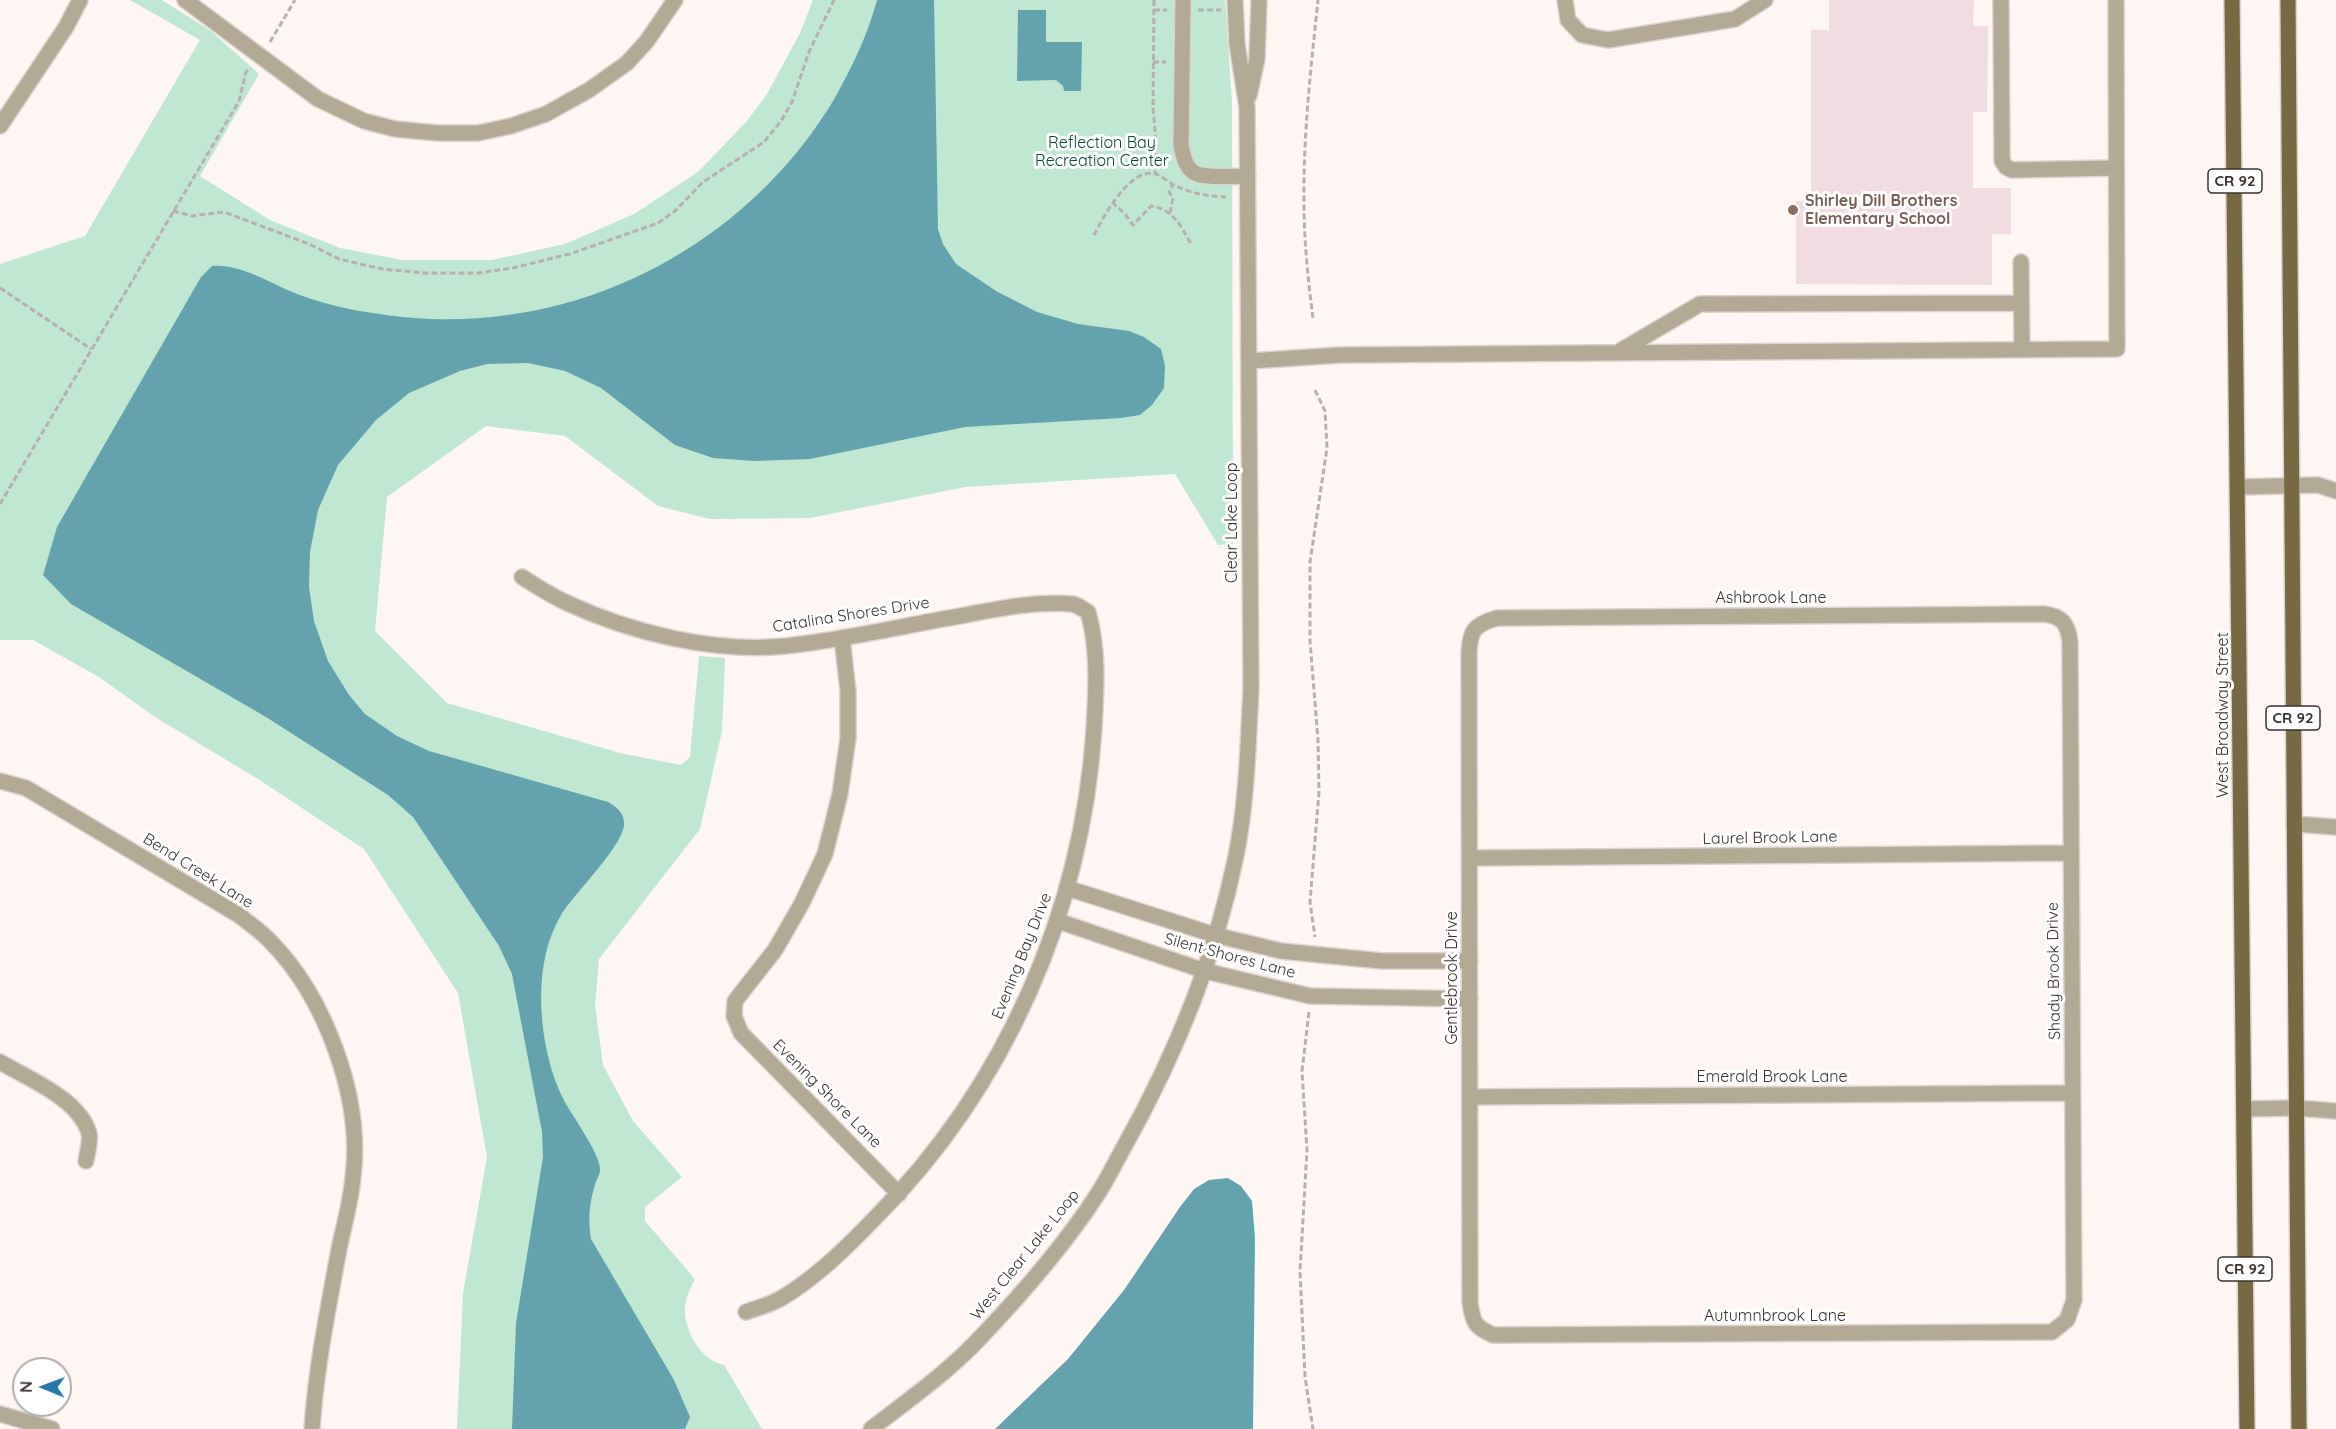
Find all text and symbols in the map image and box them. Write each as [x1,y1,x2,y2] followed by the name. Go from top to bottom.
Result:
[1035,133,1169,171] park label: Reflection Bay Recreation Center
[2208,169,2262,193] road number: CR 92
[1805,191,1957,229] place label: Shirley Dill Brothers Elementary School
[1786,203,1800,217] marker: Shirley Dill Brothers Elementary School
[1222,463,1242,583] street label: Clear Lake Loop
[1715,588,1827,608] street label: Ashbrook Lane
[771,593,931,637] street label: Catalina Shores Drive
[2213,632,2233,798] street label: West Broadway Street
[2266,706,2320,730] road number: CR 92
[1702,827,1838,849] street label: Laurel Brook Lane
[139,829,257,913] street label: Bend Creek Lane
[988,890,1056,1022] street label: Evening Bay Drive
[2043,902,2065,1040] street label: Shady Brook Drive
[1442,911,1462,1045] street label: Gentlebrook Drive
[1162,929,1298,983] street label: Silent Shores Lane
[769,1036,885,1152] street label: Evening Shore Lane
[1697,1067,1847,1087] street label: Emerald Brook Lane
[966,1186,1084,1324] street label: West Clear Lake Loop
[2218,1257,2272,1281] road number: CR 92
[1704,1306,1846,1326] street label: Autumnbrook Lane
[12,1357,72,1417] north arrow
[16,1381,36,1393] text: N

